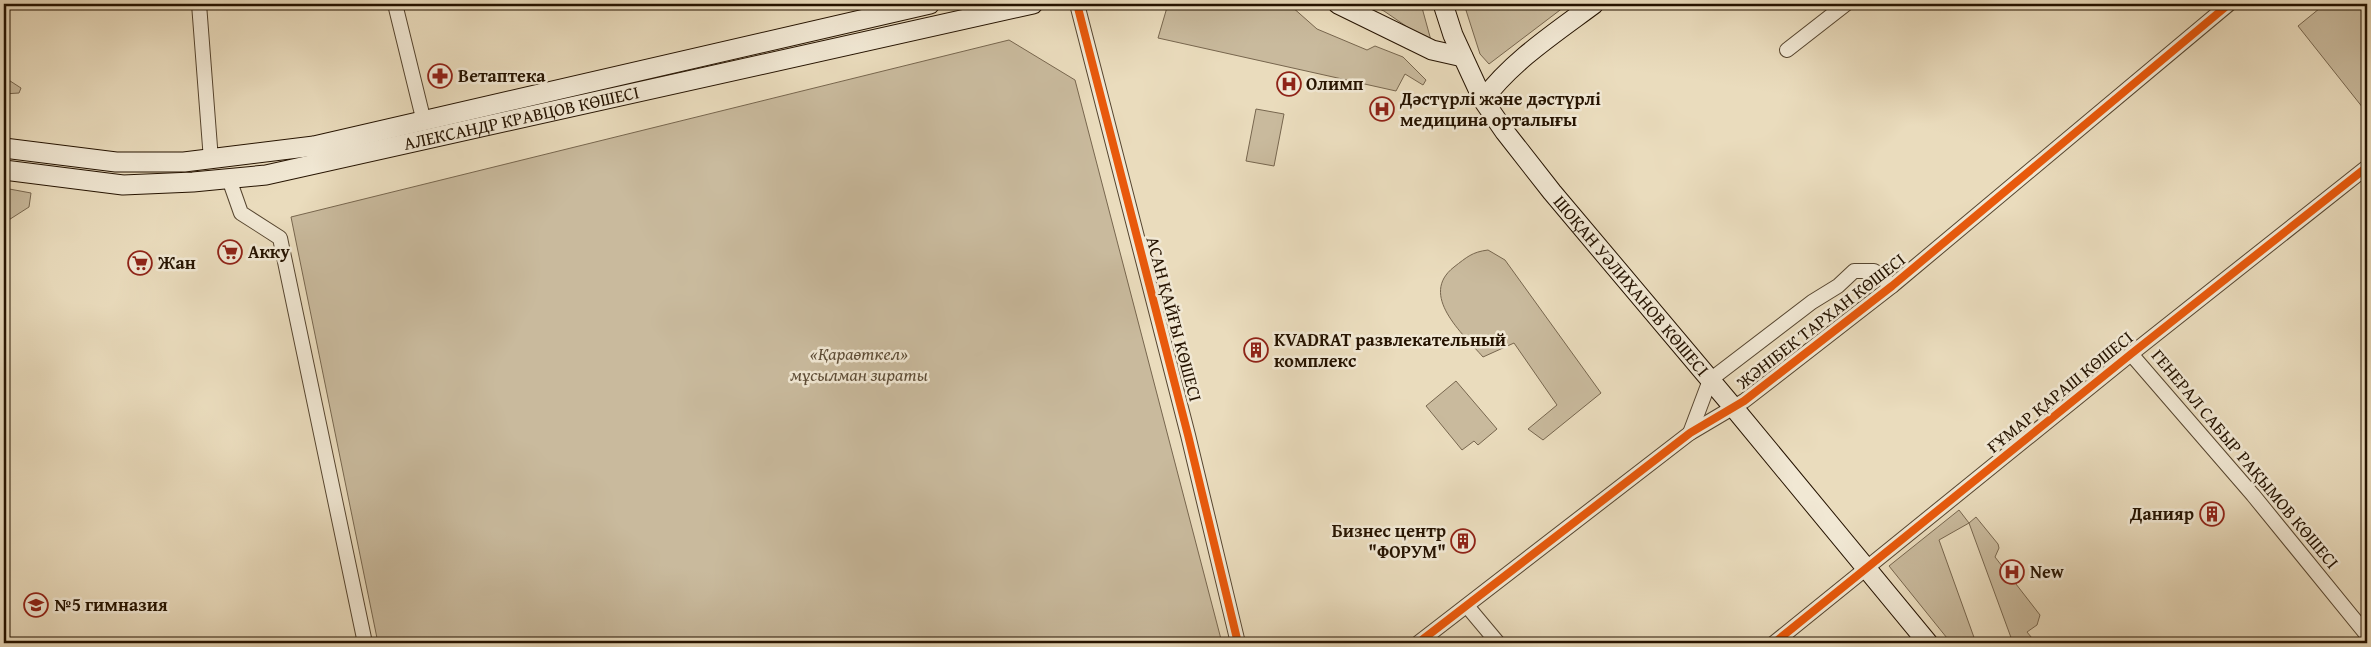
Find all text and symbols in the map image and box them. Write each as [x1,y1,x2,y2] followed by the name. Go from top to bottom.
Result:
[458,62,546,89] place label: Ветаптека
[427,63,453,89] pharmacy icon: Ветаптека
[1306,70,1364,97] place label: Олимп
[1276,71,1302,97] hospital icon: Олимп
[401,78,642,157] street label: АЛЕКСАНДР КРАВЦОВ КӨШЕСІ
[1399,85,1601,133] place label: Дәстүрлі және дәстүрлі медицина орталығы
[1369,96,1395,122] hospital icon: Дәстүрлі және дәстүрлі медицина орталығы
[1547,189,1716,382] street label: ШОҚАН УӘЛИХАНОВ КӨШЕСІ
[1139,233,1210,404] street label: АСАН ҚАЙҒЫ КӨШЕСІ
[248,238,290,265] place label: Акку
[217,239,243,265] supermarket icon: Акку
[1730,246,1911,396] street label: ЖӘНІБЕК ТАРХАН КӨШЕСІ
[157,249,196,276] place label: Жан
[127,250,153,276] supermarket icon: Жан
[1981,324,2139,459] street label: ҒҰМАР ҚАРАШ КӨШЕСІ
[1274,326,1506,374] place label: KVADRAT развлекательный комплекс
[1243,337,1269,363] building icon: KVADRAT развлекательный комплекс
[790,340,928,388] park label: «Қараөткел» мұсылман зираты
[2145,343,2346,575] street label: ГЕНЕРАЛ САБЫР РАҚЫМОВ КӨШЕСІ
[2129,500,2194,527] place label: Данияр
[2199,501,2225,527] building icon: Данияр
[1332,517,1446,565] place label: Бизнес центр "ФОРУМ"
[1450,528,1476,554] building icon: Бизнес центр "ФОРУМ"
[2030,558,2064,585] place label: New
[1999,559,2025,585] hospital icon: New
[54,591,168,618] place label: №5 гимназия
[23,592,49,618] school or university icon: №5 гимназия

